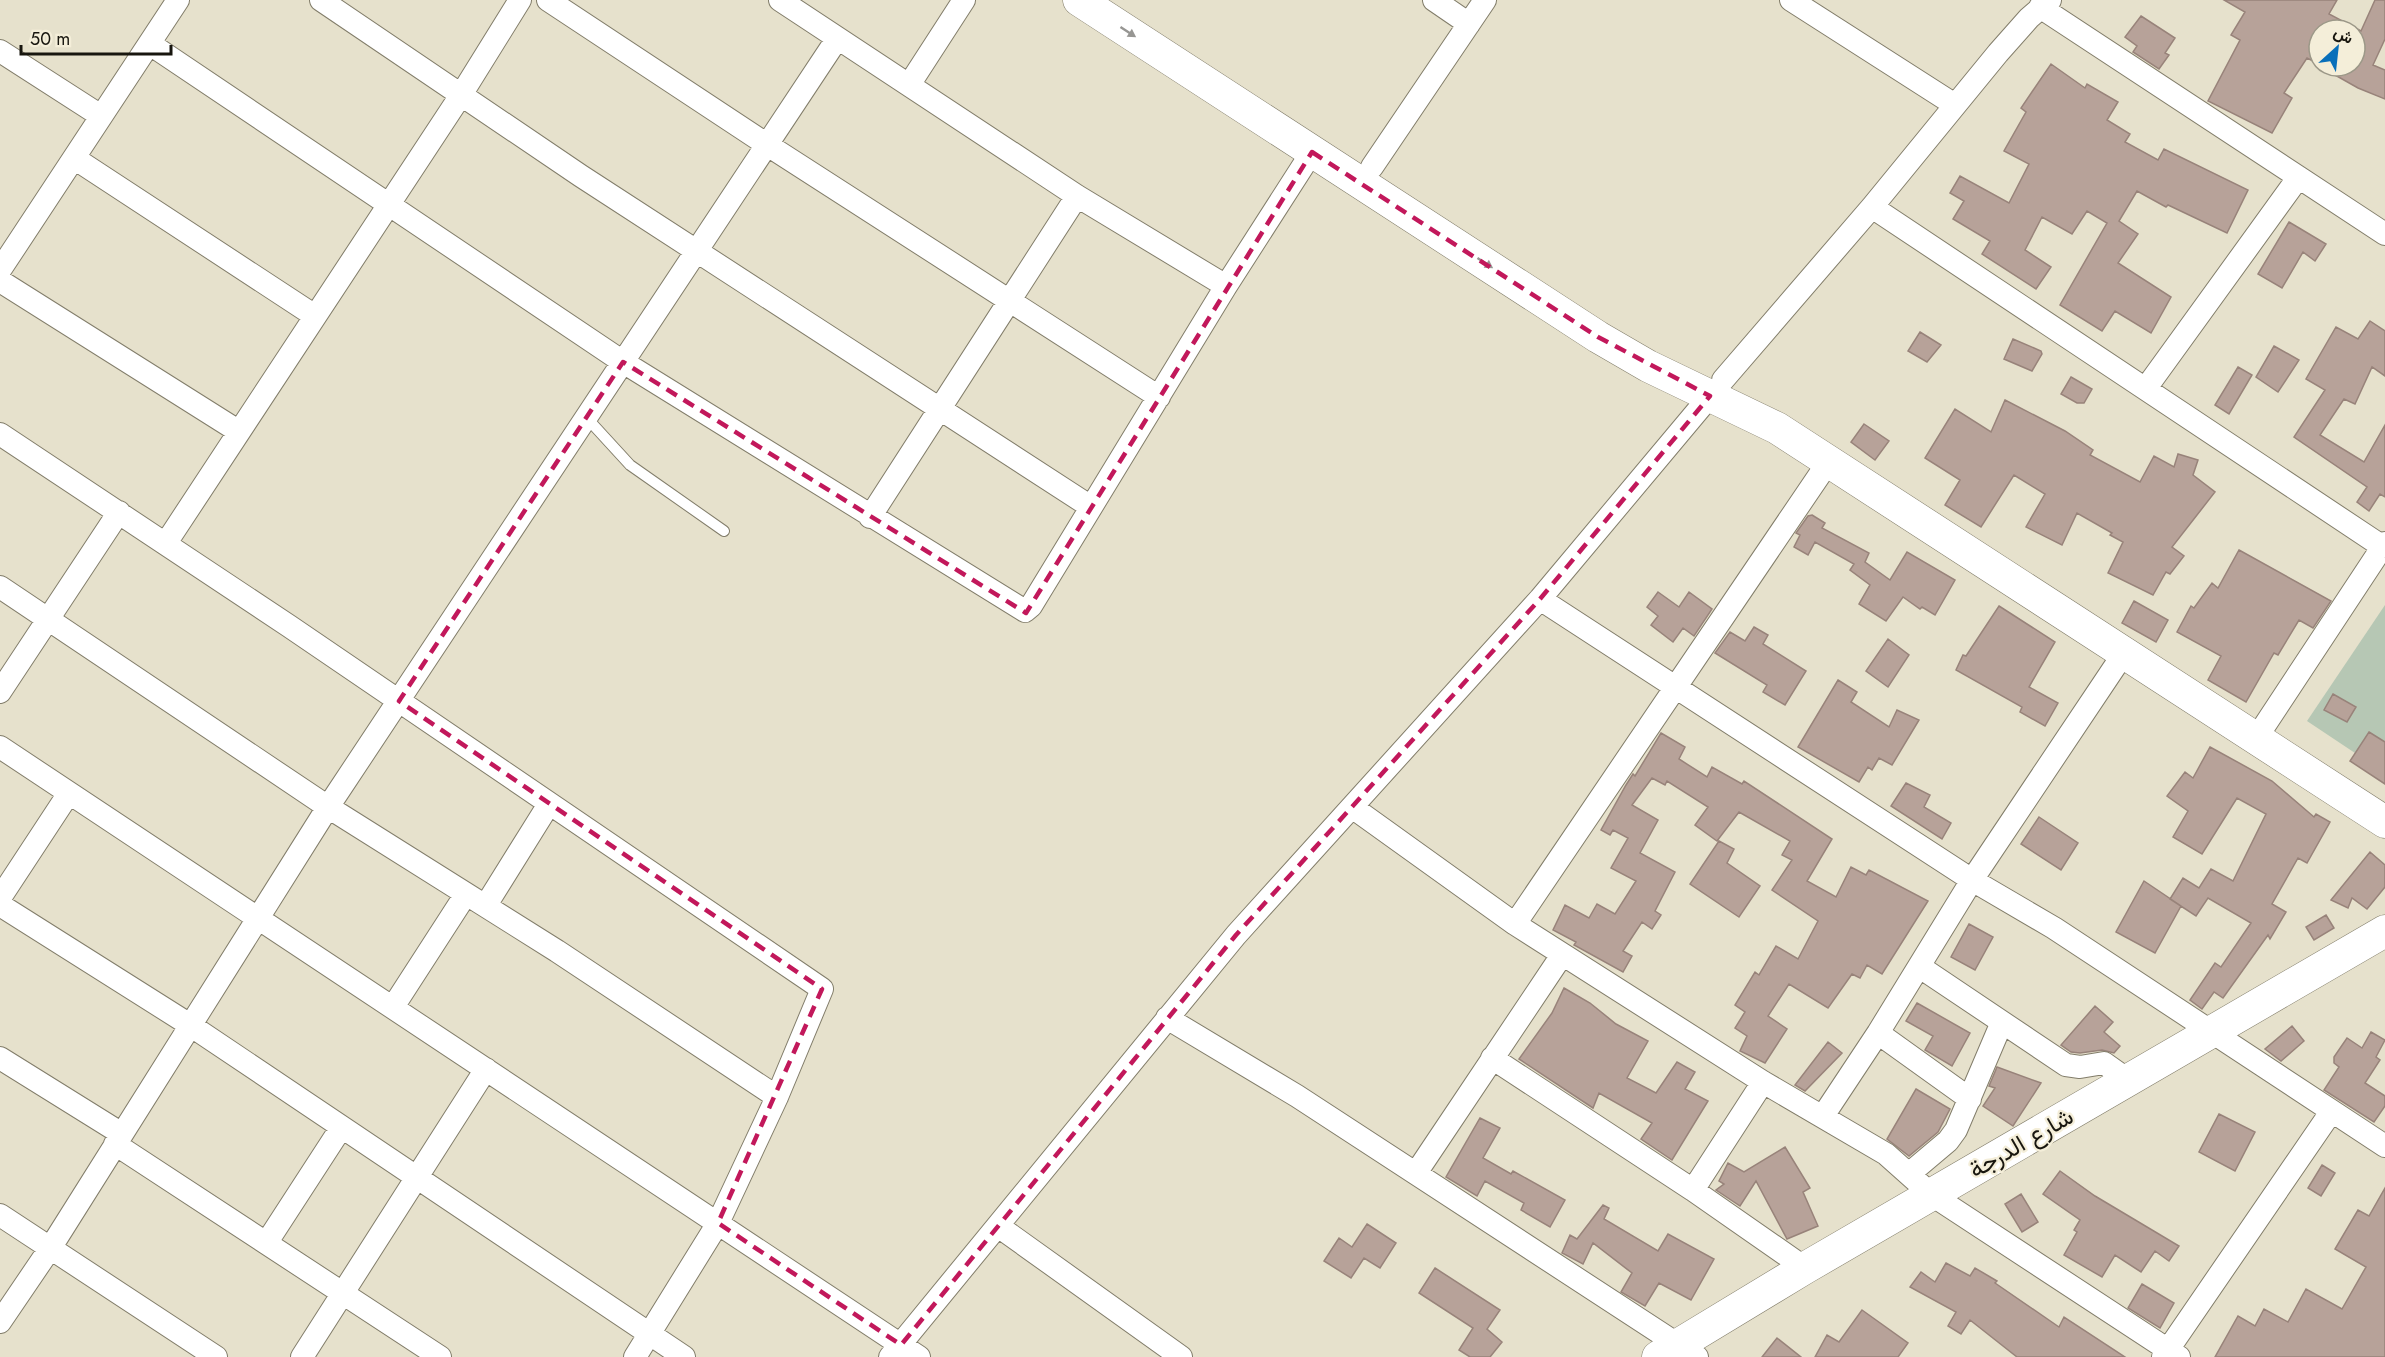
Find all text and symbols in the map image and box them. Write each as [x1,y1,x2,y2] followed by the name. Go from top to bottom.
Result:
[21,18,171,56] scale bar
[2307,18,2367,78] north arrow
[2330,20,2357,50] text: ش
[30,26,70,52] text: 50 m
[1120,26,1136,37] one-way arrow
[1477,257,1493,269] one-way arrow
[1962,1099,2080,1187] street label: شارع الدرجة

